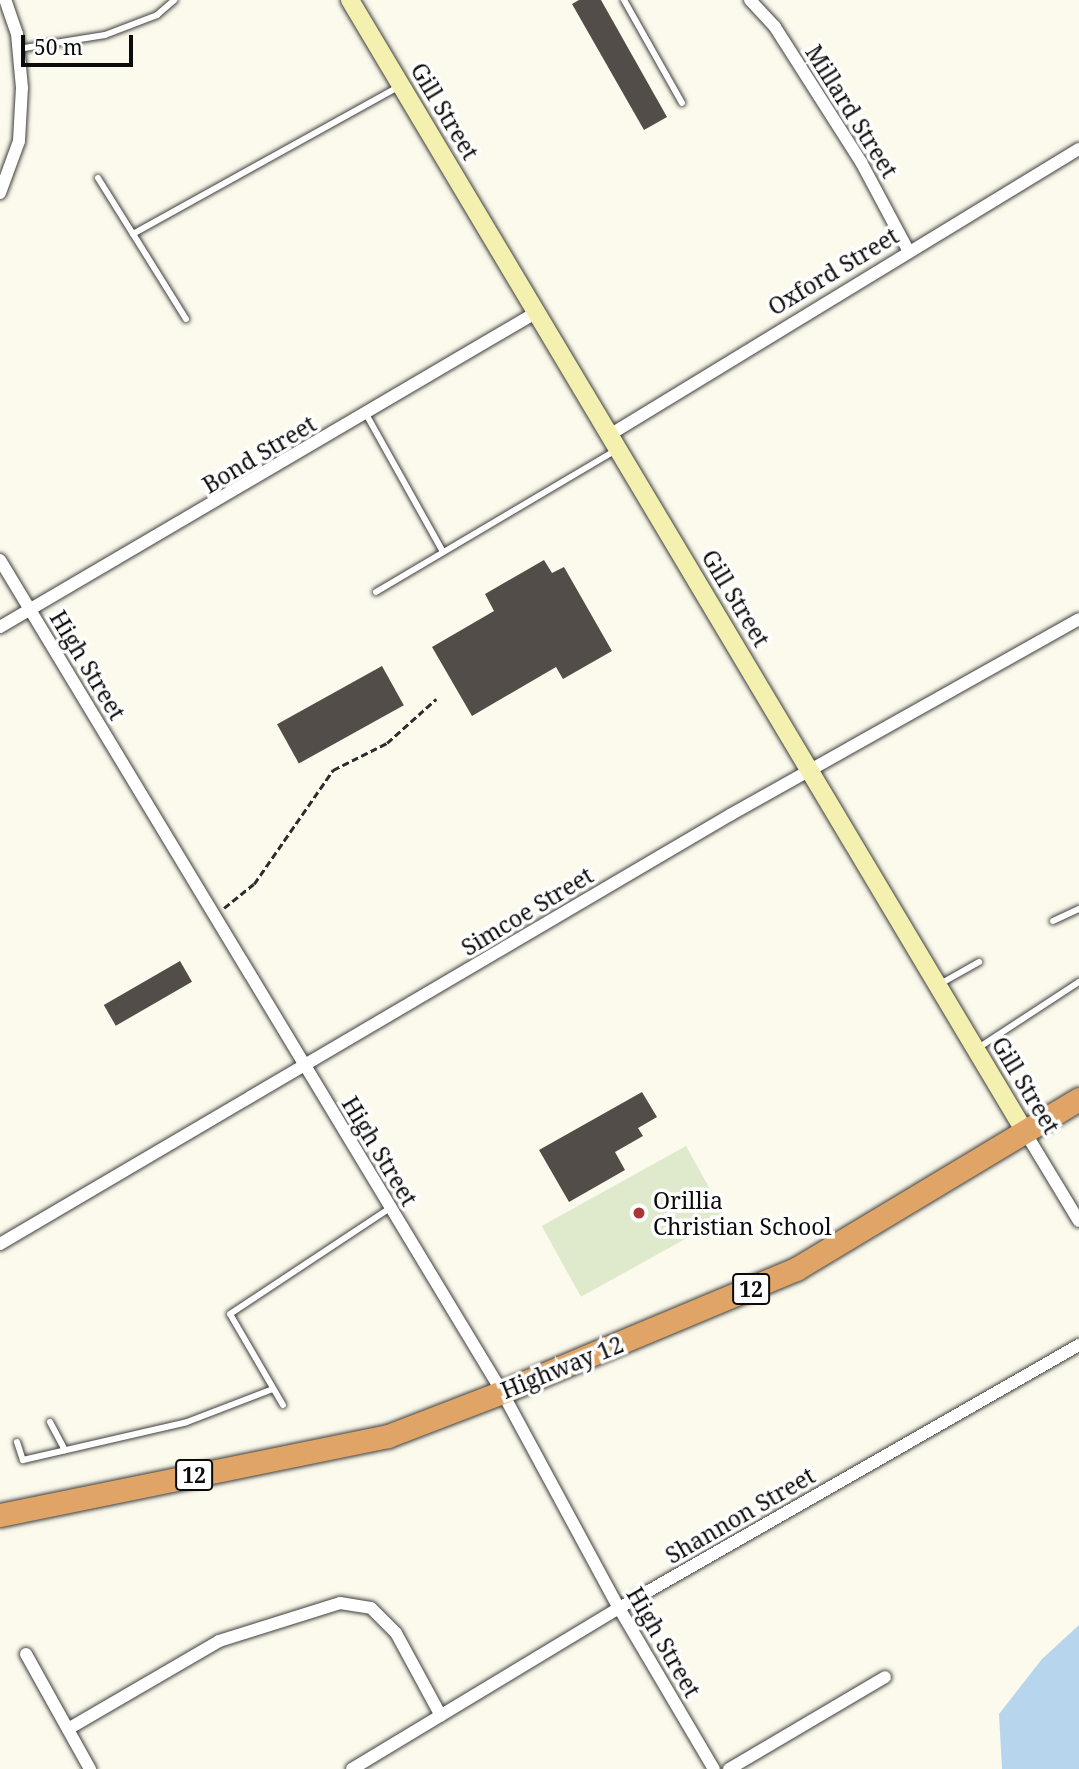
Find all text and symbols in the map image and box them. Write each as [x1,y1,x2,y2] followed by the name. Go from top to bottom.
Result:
[24,21,136,65] scale bar
[34,33,83,61] text: 50 m
[800,40,904,182] street label: Millard Street
[405,58,485,164] street label: Gill Street
[763,221,903,321] street label: Oxford Street
[197,409,321,499] street label: Bond Street
[696,545,776,651] street label: Gill Street
[45,605,131,725] street label: High Street
[456,861,598,961] street label: Simcoe Street
[986,1032,1066,1138] street label: Gill Street
[337,1091,423,1211] street label: High Street
[653,1186,832,1240] place label: Orillia Christian School
[631,1205,647,1221] marker: Orillia Christian School
[732,1272,770,1306] road number: 12
[497,1330,627,1404] street label: Highway 12
[175,1458,213,1492] road number: 12
[660,1461,820,1569] street label: Shannon Street
[621,1582,707,1702] street label: High Street

